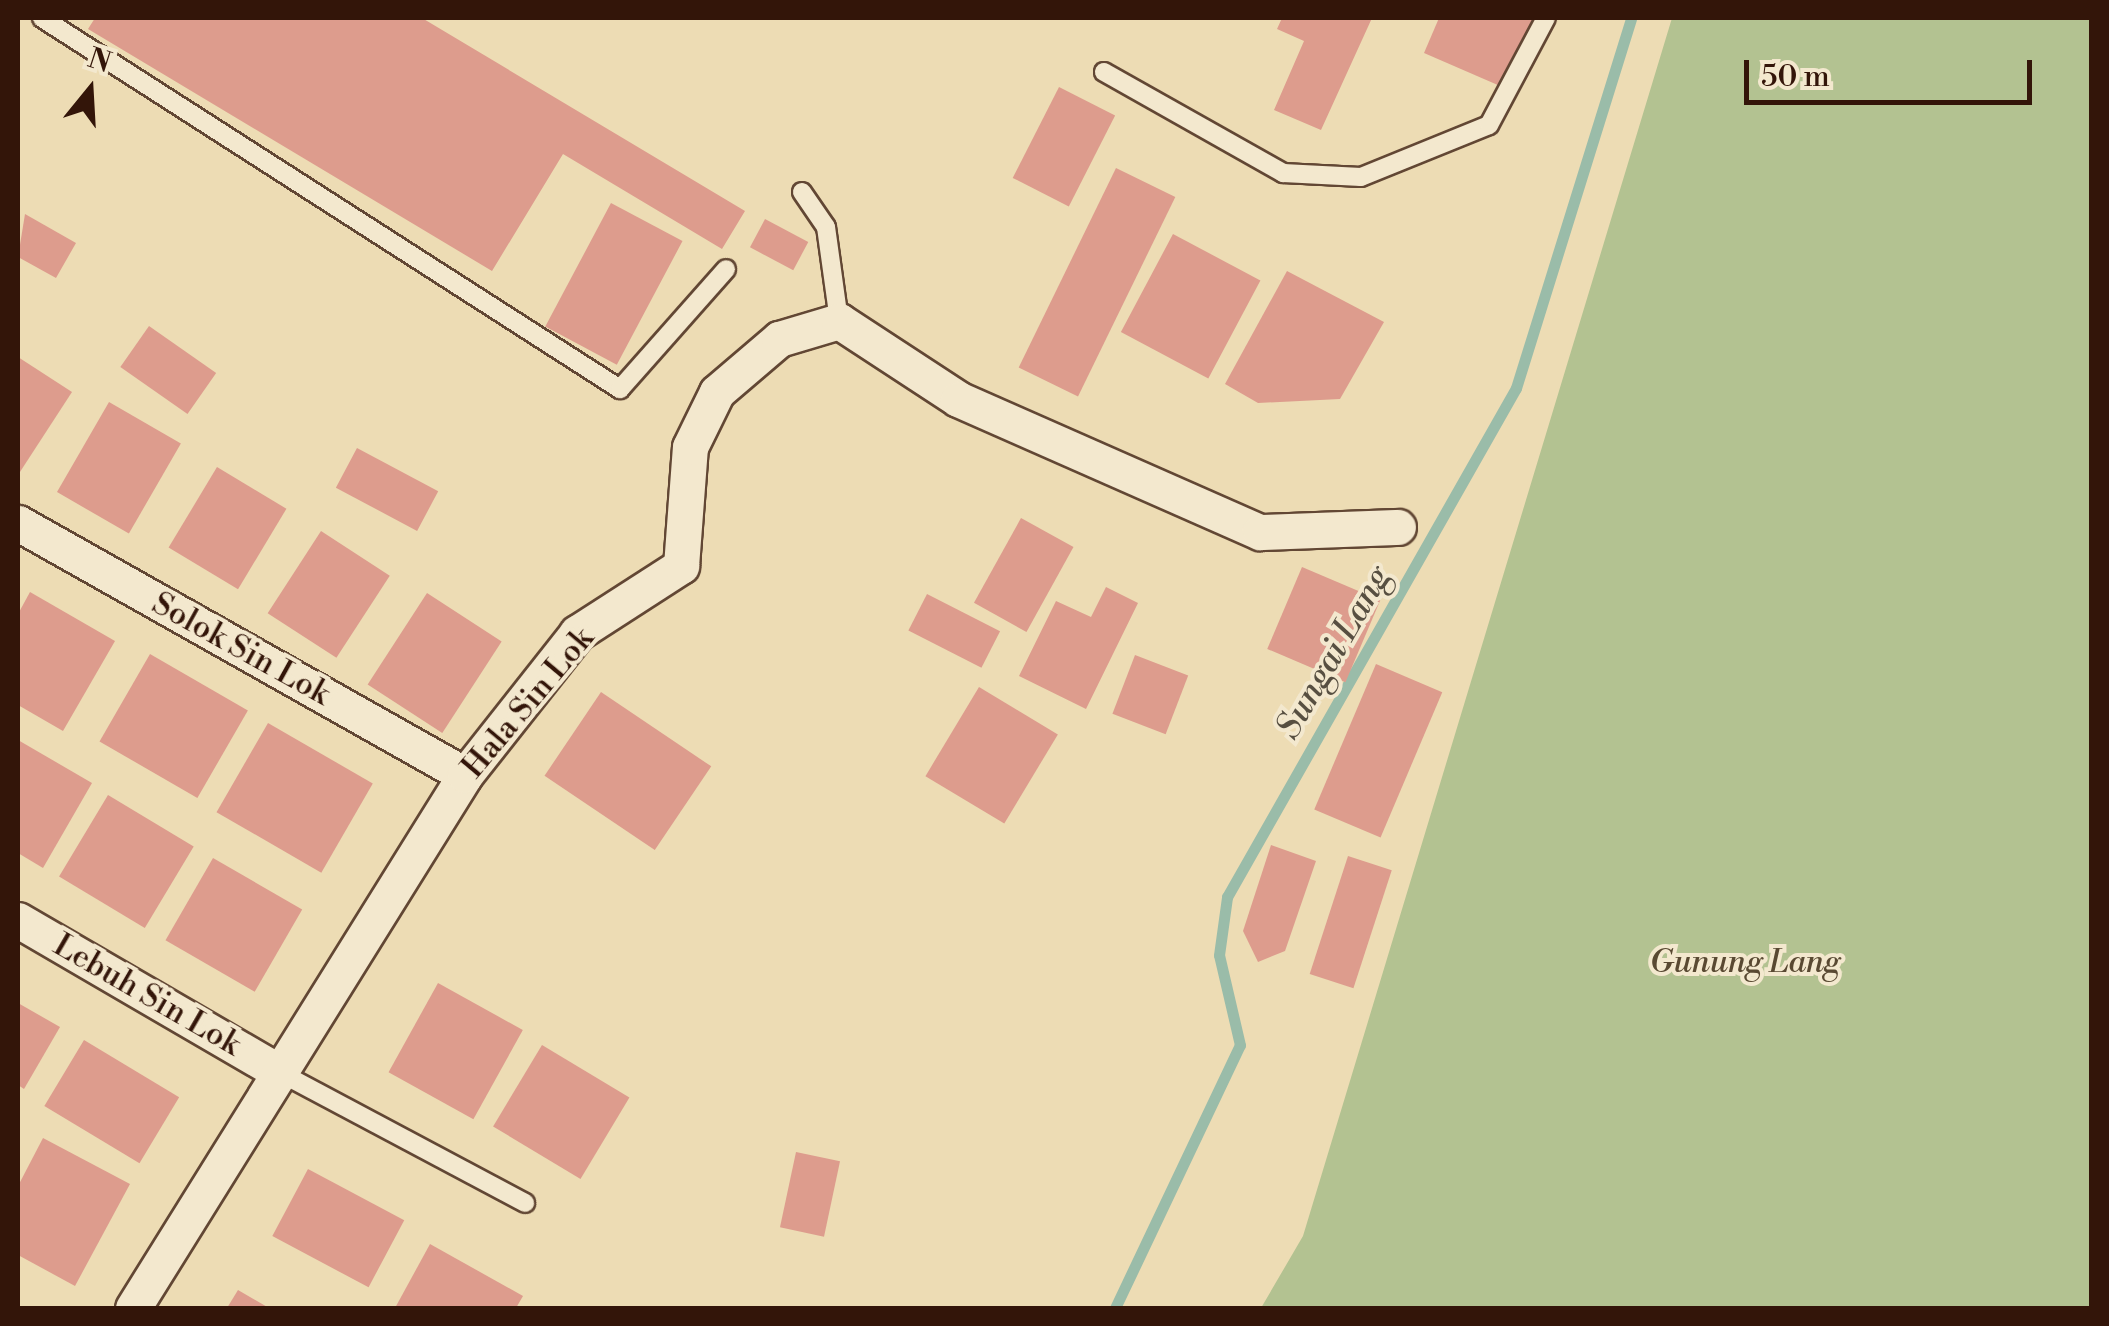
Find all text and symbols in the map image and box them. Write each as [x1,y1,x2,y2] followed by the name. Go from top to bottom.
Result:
[40,40,140,140] north arrow
[1749,40,2036,102] scale bar
[83,41,115,81] text: N
[1761,58,1830,96] text: 50 m
[1268,559,1400,747] water label: Sungai Lang
[145,584,337,714] street label: Solok Sin Lok
[454,620,602,786] street label: Hala Sin Lok
[46,926,248,1064] street label: Lebuh Sin Lok
[1650,943,1840,981] park label: Gunung Lang

